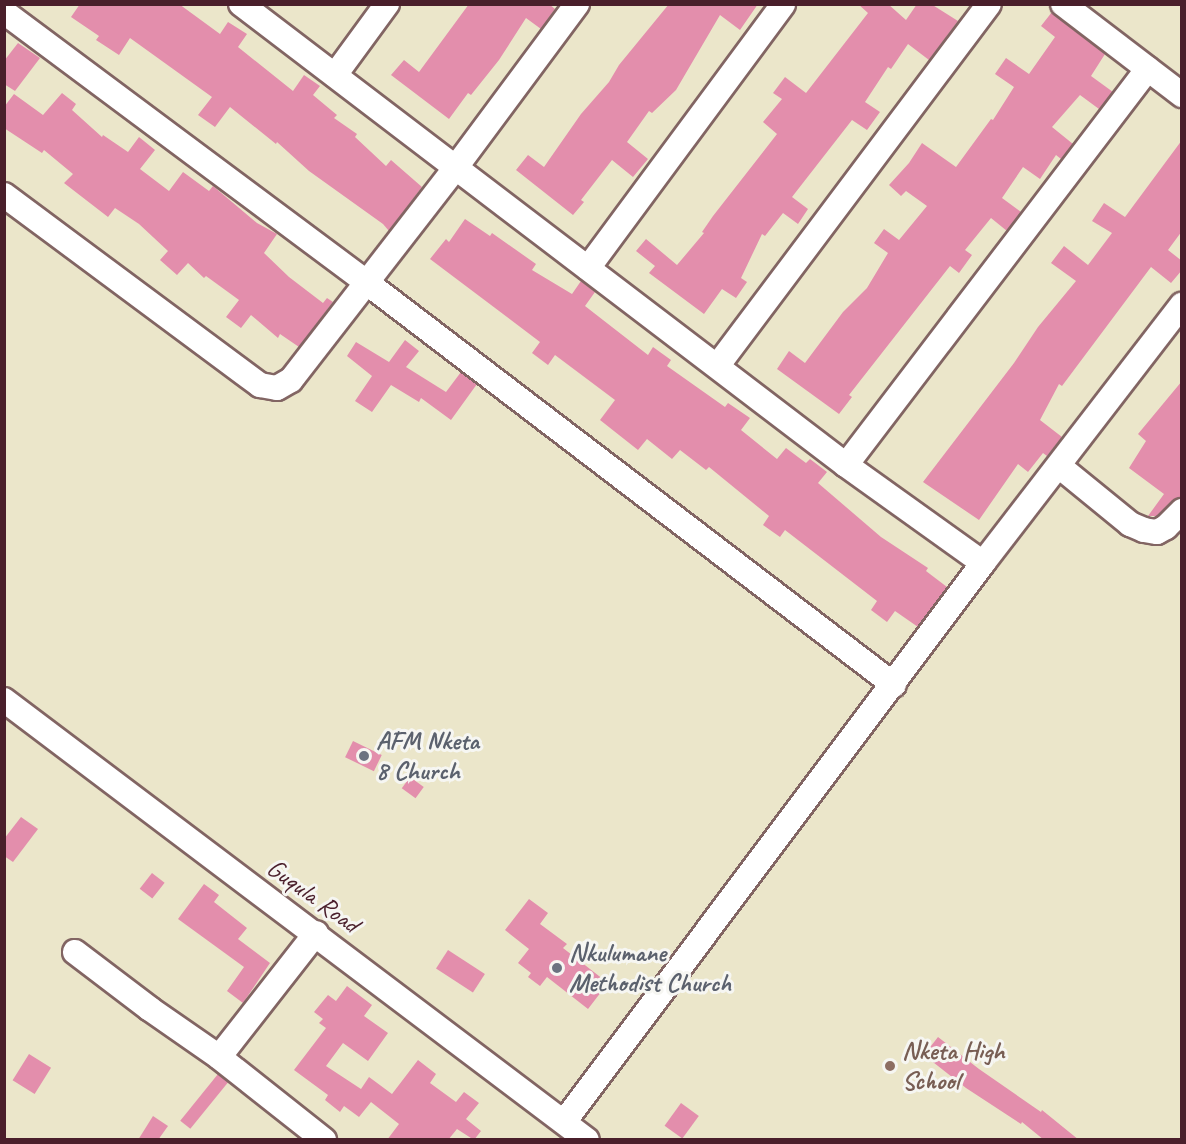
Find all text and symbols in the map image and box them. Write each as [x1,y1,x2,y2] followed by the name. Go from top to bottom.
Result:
[376,725,481,786] place label: AFM Nketa 8 Church
[357,749,371,763] marker: AFM Nketa 8 Church
[261,852,365,940] street label: Guqula Road
[569,937,732,999] place label: Nkulumane Methodist Church
[550,961,564,975] marker: Nkulumane Methodist Church
[902,1035,1005,1096] place label: Nketa High School
[883,1059,897,1073] marker: Nketa High School

